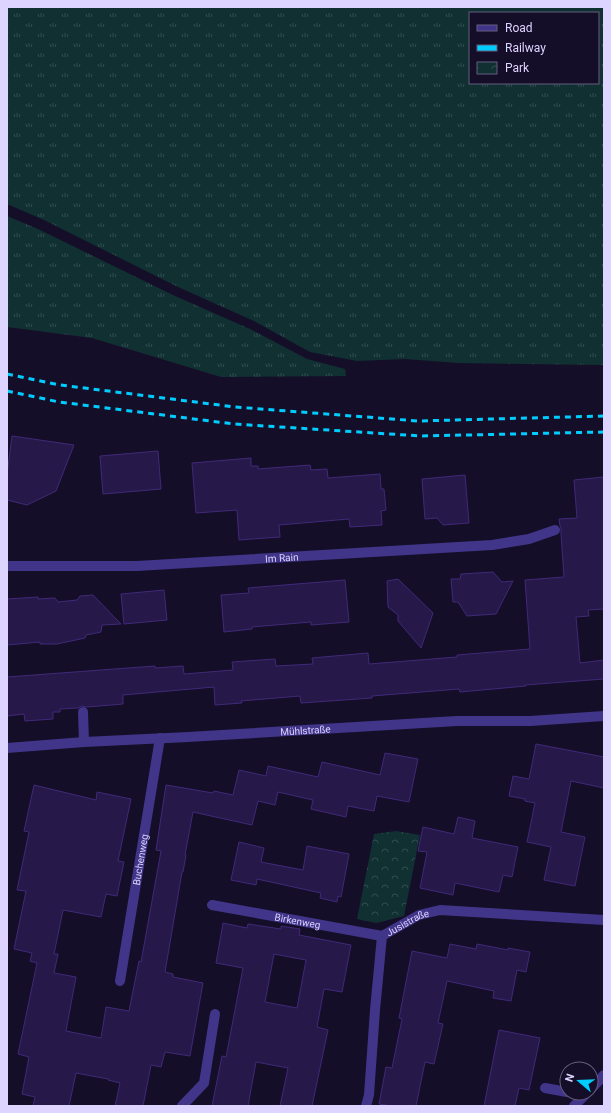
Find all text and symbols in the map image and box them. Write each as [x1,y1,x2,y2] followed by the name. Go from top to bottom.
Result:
[469,12,599,84] legend
[505,21,533,35] text: Road
[505,41,546,55] text: Railway
[505,61,530,75] text: Park
[265,551,299,564] street label: Im Rain
[280,724,331,738] street label: Mühlstraße
[131,833,150,886] street label: Buchenweg
[384,908,430,938] street label: Jusistraße
[274,912,321,931] street label: Birkenweg
[559,1061,599,1101] north arrow
[563,1072,578,1084] text: N

